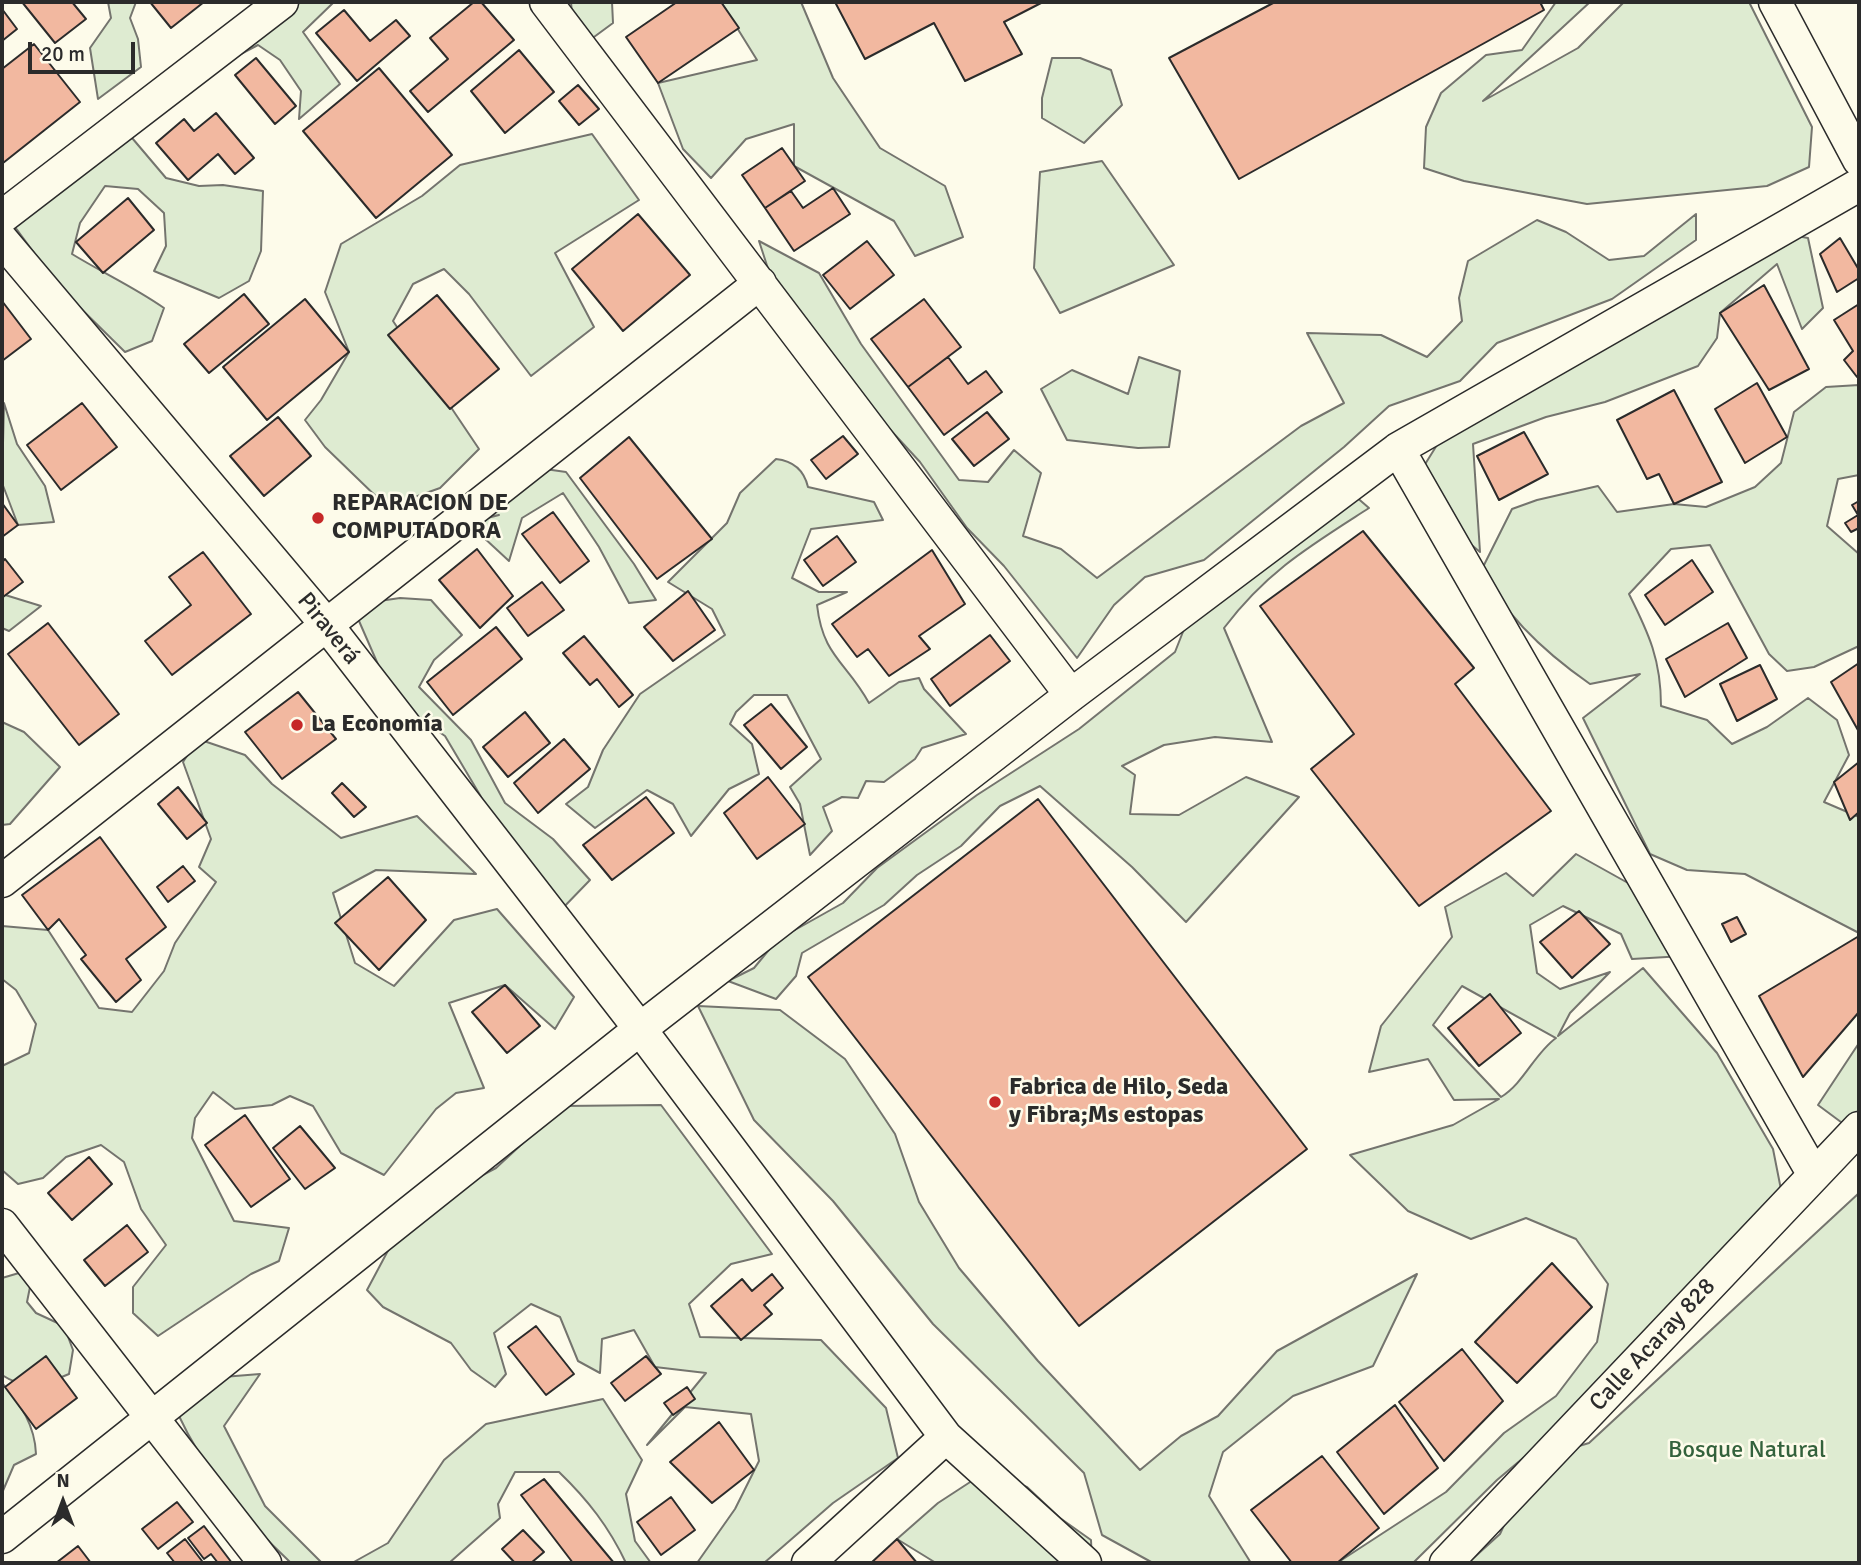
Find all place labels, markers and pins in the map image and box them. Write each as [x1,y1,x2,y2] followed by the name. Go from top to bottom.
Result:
[332,490,508,546] place label: REPARACION DE COMPUTADORA
[310,510,326,526] marker: REPARACION DE COMPUTADORA
[311,711,443,739] place label: La Economía
[289,717,305,733] marker: La Economía
[1009,1074,1228,1130] place label: Fabrica de Hilo, Seda y Fibra;Ms estopas
[987,1094,1003,1110] marker: Fabrica de Hilo, Seda y Fibra;Ms estopas

